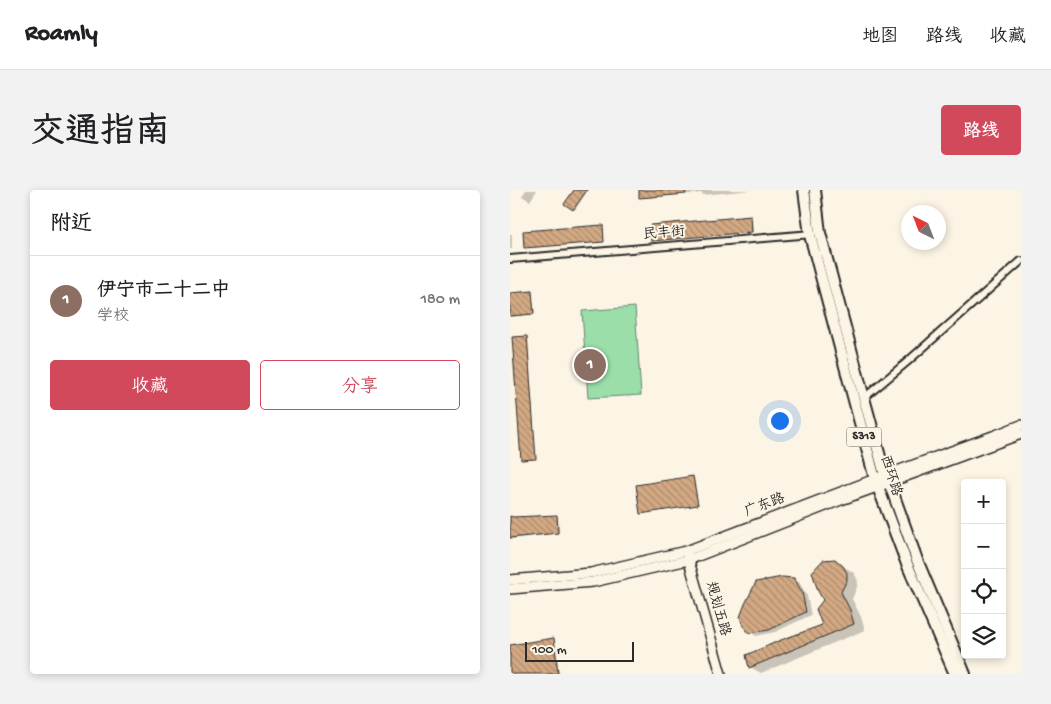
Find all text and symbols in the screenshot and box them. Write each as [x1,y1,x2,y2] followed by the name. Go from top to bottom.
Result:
[25,20,98,49] text: Roamly
[862,27,898,48] text: 地图
[926,27,962,48] text: 路线
[990,27,1026,48] text: 收藏
[941,105,1021,155] button: 路线
[30,114,170,155] text: 交通指南
[901,205,946,250] north arrow
[50,213,92,238] text: 附近
[642,223,686,244] street label: 民丰街
[97,280,230,303] text: 伊宁市二十二中
[63,291,69,310] text: 1
[421,291,460,310] text: 180 m
[97,308,129,327] text: 学校
[574,346,606,384] pin: 1
[50,360,250,410] button: 收藏
[260,360,460,410] button: 分享
[767,408,793,434] your location
[846,428,882,446] road number: S313
[875,453,906,499] street label: 西环路
[961,479,1006,659] map controls
[961,479,1006,524] button: +
[742,490,788,521] street label: 广东路
[961,524,1006,569] button: −
[961,569,1006,614] button: locate
[701,579,734,638] street label: 规划五路
[961,614,1006,659] button: layers
[525,639,634,662] scale bar
[532,642,567,659] text: 100 m

